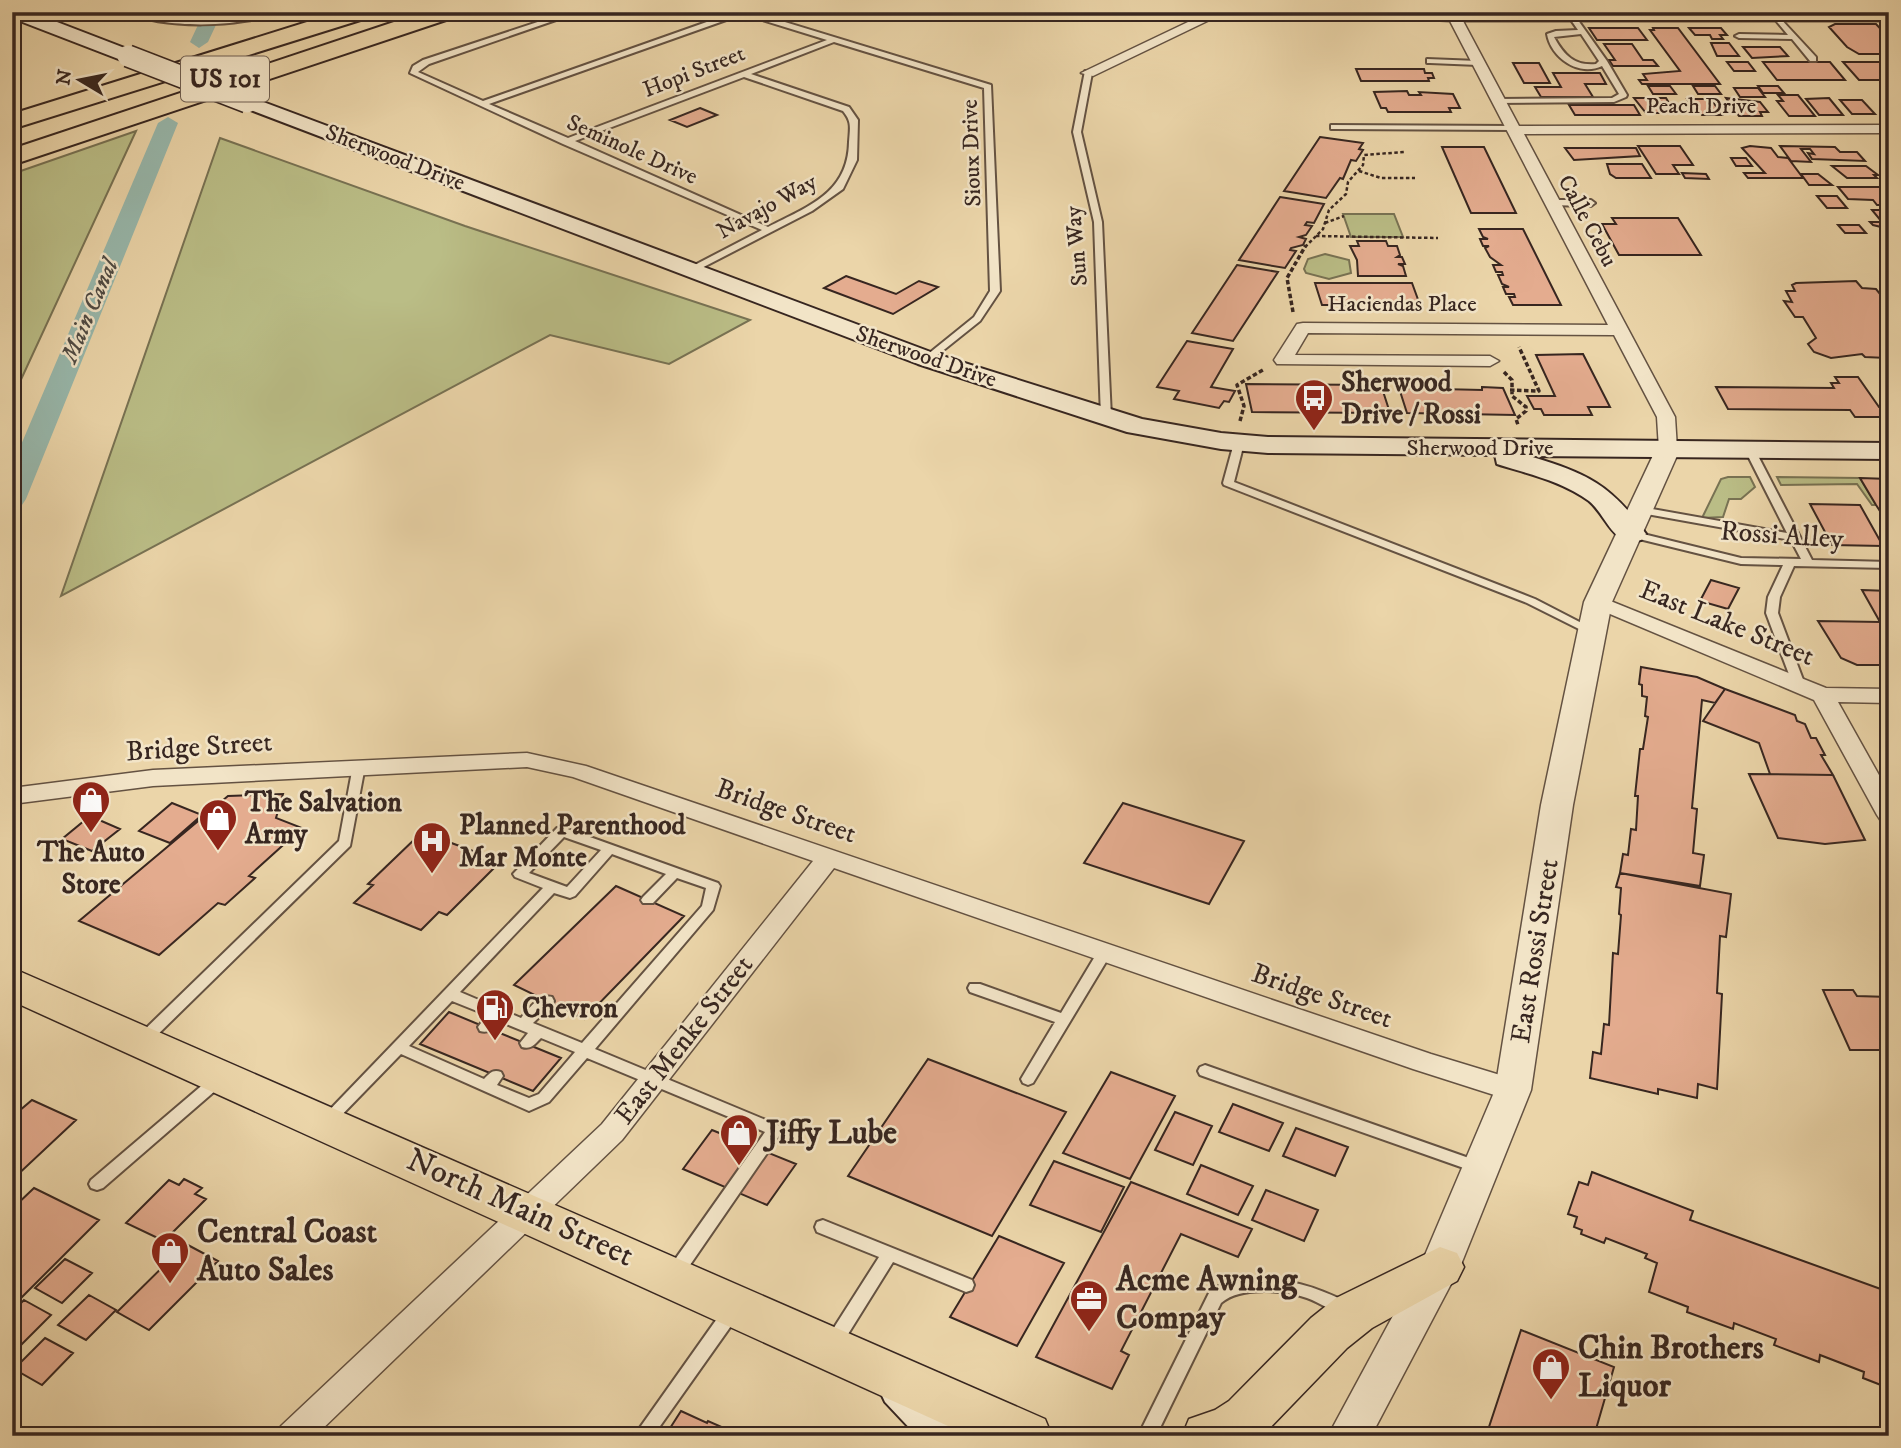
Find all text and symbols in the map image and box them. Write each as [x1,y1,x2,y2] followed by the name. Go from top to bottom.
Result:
[639,39,749,105] street label: Hopi Street
[46,46,116,116] north arrow
[181,57,269,102] road number: US 101
[52,67,77,87] text: N
[1646,92,1756,121] street label: Peach Drive
[956,99,988,207] street label: Sioux Drive
[562,108,702,192] street label: Seminole Drive
[321,118,469,198] street label: Sherwood Drive
[712,168,822,246] street label: Navajo Way
[1551,170,1623,272] street label: Calle Cebu
[1059,205,1095,287] street label: Sun Way
[54,252,126,369] water label: Main Canal
[1327,290,1477,319] street label: Haciendas Place
[852,319,1000,395] street label: Sherwood Drive
[1341,365,1481,432] place label: Sherwood Drive / Rossi
[1293,377,1335,432] bus stop icon: Sherwood Drive / Rossi
[1406,434,1554,463] street label: Sherwood Drive
[1719,513,1846,557] street label: Rossi Alley
[1634,572,1820,674] street label: East Lake Street
[125,724,273,770] street label: Bridge Street
[711,771,861,851] street label: Bridge Street
[70,779,112,834] shop icon: The Auto Store
[244,785,402,852] place label: The Salvation Army
[197,797,239,852] shop icon: The Salvation Army
[459,808,687,875] place label: Planned Parenthood Mar Monte
[411,820,453,875] hospital icon: Planned Parenthood Mar Monte
[36,835,145,902] place label: The Auto Store
[1503,856,1567,1046] street label: East Rossi Street
[607,948,761,1132] street label: East Menke Street
[1247,956,1397,1036] street label: Bridge Street
[474,987,516,1042] fuel station icon: Chevron
[522,991,618,1026] place label: Chevron
[718,1112,760,1167] shop icon: Jiffy Lube
[762,1113,897,1154] place label: Jiffy Lube
[400,1140,640,1276] street label: North Main Street
[196,1212,378,1291] place label: Central Coast Auto Sales
[149,1230,191,1285] shop icon: Central Coast Auto Sales
[1115,1260,1298,1339] place label: Acme Awning Compay
[1068,1278,1110,1333] office icon: Acme Awning Compay
[1578,1328,1764,1407] place label: Chin Brothers Liquor
[1530,1346,1572,1401] shop icon: Chin Brothers Liquor

